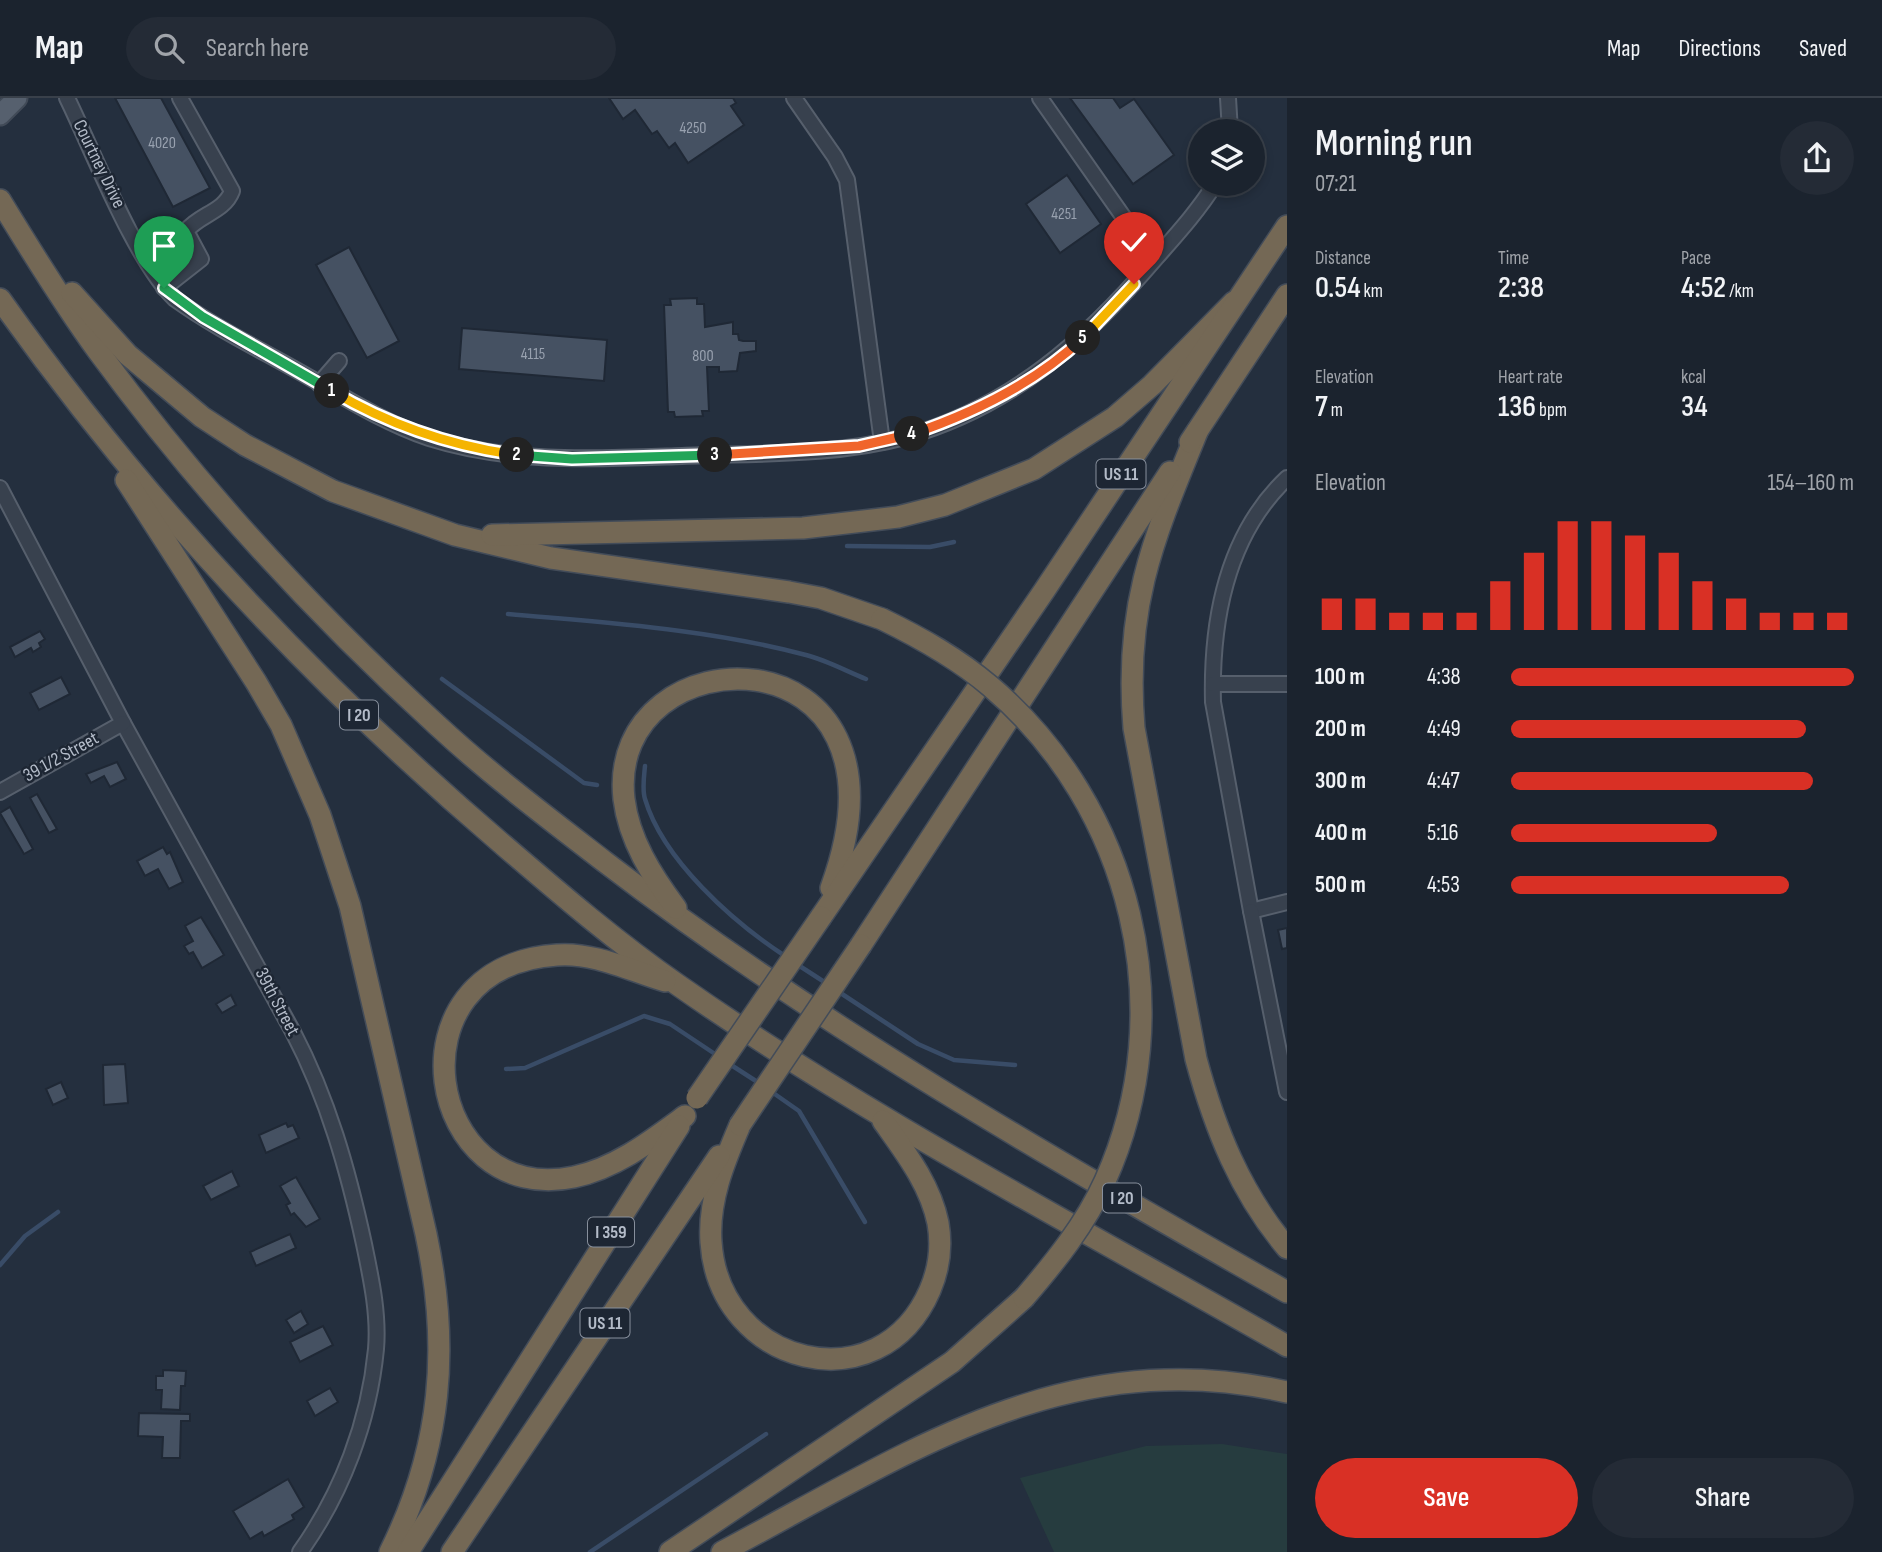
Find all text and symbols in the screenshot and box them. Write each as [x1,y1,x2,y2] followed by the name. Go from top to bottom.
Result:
[126,17,616,80] search box
[35,28,84,68] text: Map
[150,29,188,67] icon: search
[206,33,309,64] text: Search here
[1607,34,1640,63] text: Map
[1678,34,1761,63] text: Directions
[1799,34,1847,63] text: Saved
[68,116,130,212] street label: Courtney Drive
[680,119,706,138] house number: 4250
[1188,119,1265,196] map controls
[1188,119,1265,196] button: layers
[1315,121,1473,166] text: Morning run
[1780,121,1854,195] button: share
[148,134,176,153] house number: 4020
[1315,170,1356,198] text: 07:21
[1051,205,1077,224] house number: 4251
[1104,212,1164,284] pin
[134,216,194,288] pin
[1115,223,1153,261] icon: check
[145,227,183,265] icon: arrive
[1315,247,1371,270] text: Distance
[1498,247,1529,270] text: Time
[1681,247,1711,270] text: Pace
[1315,270,1361,306] text: 0.54
[1498,270,1544,306] text: 2:38
[1681,270,1726,306] text: 4:52
[1361,280,1383,303] text: km
[1726,280,1754,303] text: /km
[1066,320,1100,356] pin: 5
[1078,326,1087,349] text: 5
[521,345,545,364] house number: 4115
[692,347,714,366] house number: 800
[1315,366,1374,389] text: Elevation
[1498,366,1563,389] text: Heart rate
[1681,366,1706,389] text: kcal
[314,374,350,408] pin: 1
[328,379,335,402] text: 1
[1315,389,1328,425] text: 7
[1498,389,1536,425] text: 136
[1681,389,1708,425] text: 34
[1328,399,1343,422] text: m
[1536,399,1567,422] text: bpm
[894,416,930,452] pin: 4
[907,422,916,445] text: 4
[500,438,534,472] pin: 2
[698,438,732,472] pin: 3
[512,443,521,466] text: 2
[710,443,719,466] text: 3
[1096,460,1146,488] road number: US 11
[1315,469,1386,497] text: Elevation
[1767,469,1854,497] text: 154–160 m
[1315,663,1365,691] text: 100 m
[1427,663,1461,691] text: 4:38
[340,700,378,730] road number: I 20
[1315,715,1366,743] text: 200 m
[1427,715,1461,743] text: 4:49
[19,727,103,787] street label: 39 1/2 Street
[1315,767,1366,795] text: 300 m
[1427,767,1460,795] text: 4:47
[1315,819,1366,847] text: 400 m
[1427,819,1459,847] text: 5:16
[1315,871,1366,899] text: 500 m
[1427,871,1460,899] text: 4:53
[250,964,305,1040] street label: 39th Street
[1103,1184,1141,1212] road number: I 20
[588,1218,634,1246] road number: I 359
[580,1308,630,1338] road number: US 11
[1315,1458,1578,1538] button: Save
[1592,1458,1854,1538] button: Share

